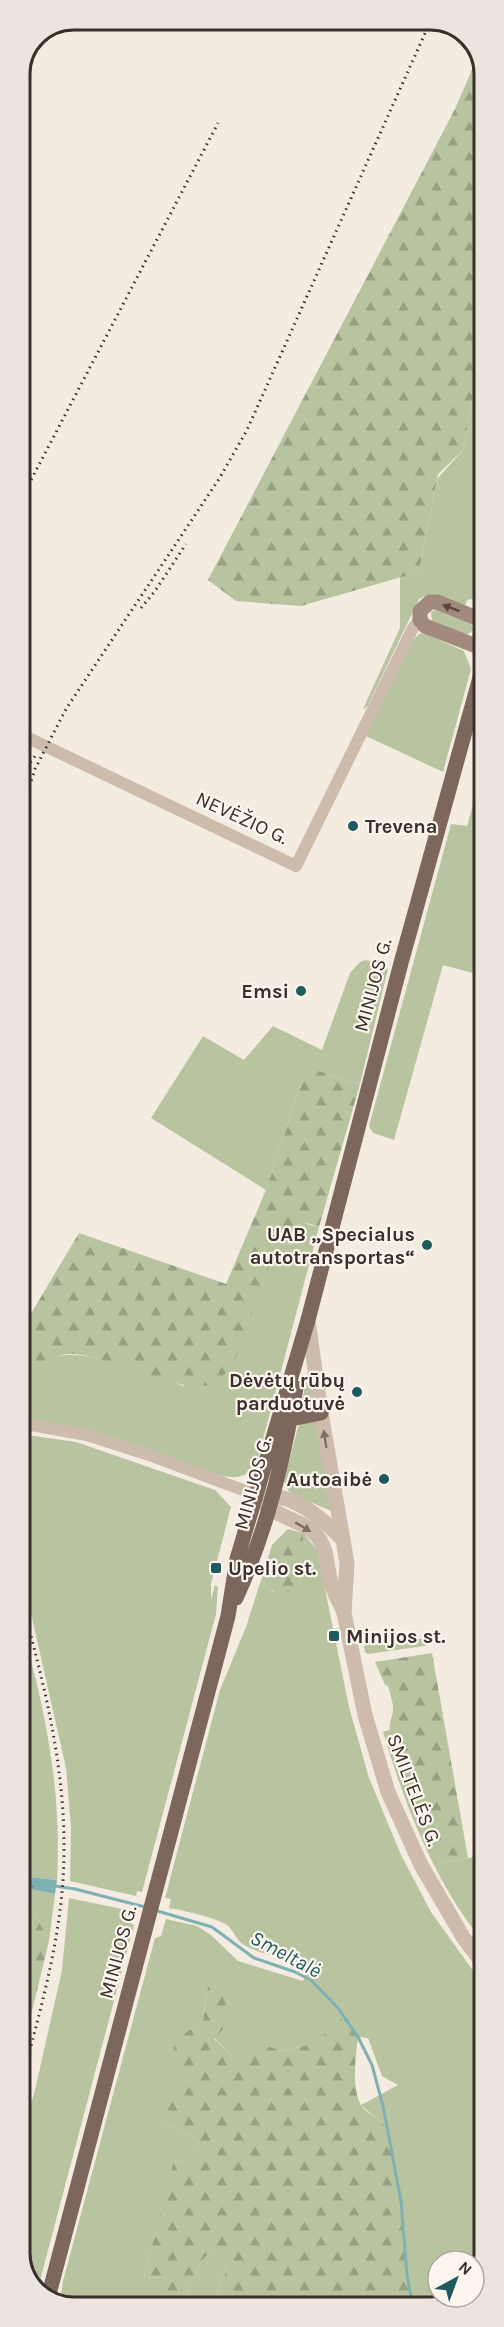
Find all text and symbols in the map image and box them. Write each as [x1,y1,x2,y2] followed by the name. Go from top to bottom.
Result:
[442,602,460,612] one-way arrow
[192,786,292,849] street label: NEVĖŽIO G.
[365,815,438,838] place label: Trevena
[346,819,360,833] marker: Trevena
[349,936,397,1034] street label: MINIJOS G.
[241,980,289,1003] place label: Emsi
[294,984,308,998] marker: Emsi
[250,1223,415,1269] place label: UAB „Specialus autotransportas“
[420,1238,434,1252] marker: UAB „Specialus autotransportas“
[229,1369,345,1415] place label: Dėvėtų rūbų parduotuvė
[350,1385,364,1399] marker: Dėvėtų rūbų parduotuvė
[321,1430,330,1449] one-way arrow
[229,1434,277,1532] street label: MINIJOS G.
[287,1468,372,1491] place label: Autoaibė
[377,1472,391,1486] marker: Autoaibė
[295,1521,312,1532] one-way arrow
[228,1557,316,1580] place label: Upelio st.
[209,1561,223,1575] marker: Upelio st.
[346,1625,445,1648] place label: Minijos st.
[327,1629,341,1643] marker: Minijos st.
[382,1731,446,1849] street label: SMILTELĖS G.
[94,1903,142,2001] street label: MINIJOS G.
[246,1925,326,1983] water label: Smeltalė
[426,2249,486,2309] north arrow
[455,2257,476,2279] text: N

